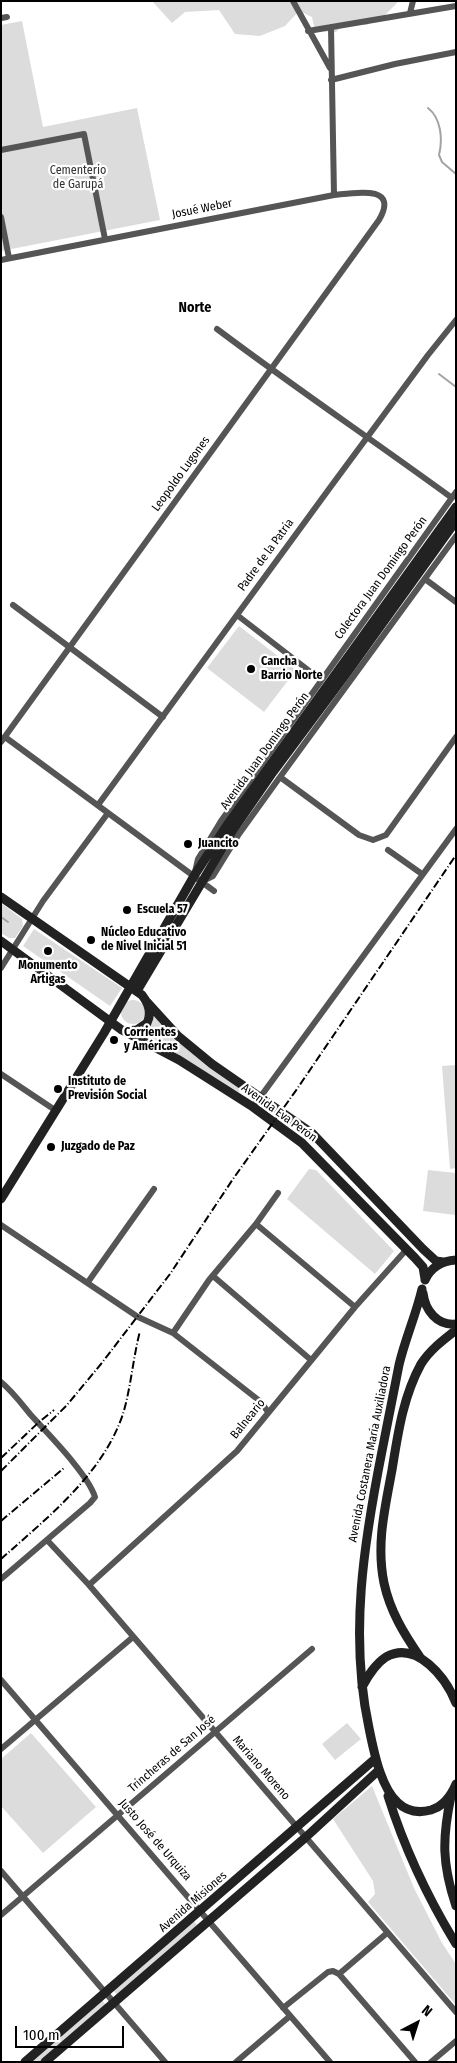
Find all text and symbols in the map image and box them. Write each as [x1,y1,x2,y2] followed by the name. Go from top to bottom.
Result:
[50,164,106,192] park label: Cementerio de Garupá
[171,196,233,222] street label: Josué Weber
[179,300,211,316] district label: Norte
[149,434,213,514] street label: Leopoldo Lugones
[332,514,430,642] street label: Colectora Juan Domingo Perón
[235,516,297,594] street label: Padre de la Patria
[261,655,323,683] place label: Cancha Barrio Norte
[245,663,257,675] marker: Cancha Barrio Norte
[218,690,312,812] street label: Avenida Juan Domingo Perón
[198,837,239,851] place label: Juancito
[182,838,194,850] marker: Juancito
[137,903,188,917] place label: Escuela 57
[121,904,133,916] marker: Escuela 57
[101,926,187,954] place label: Núcleo Educativo de Nivel Inicial 51
[85,934,97,946] marker: Núcleo Educativo de Nivel Inicial 51
[42,945,54,957] marker: Monumento Artigas
[18,959,78,987] place label: Monumento Artigas
[124,1026,178,1054] place label: Corrientes y Américas
[108,1034,120,1046] marker: Corrientes y Américas
[68,1075,147,1103] place label: Instituto de Previsión Social
[239,1081,319,1145] street label: Avenida Eva Perón
[52,1083,64,1095] marker: Instituto de Previsión Social
[61,1140,135,1154] place label: Juzgado de Paz
[45,1141,57,1153] marker: Juzgado de Paz
[346,1365,394,1543] street label: Avenida Costanera María Auxiliadora
[228,1396,268,1442] street label: Balneario
[126,1712,218,1796] street label: Trincheras de San José
[229,1733,293,1803] street label: Mariano Moreno
[116,1796,194,1884] street label: Justo José de Urquiza
[156,1869,230,1935] street label: Avenida Misiones
[392,1998,442,2048] north arrow
[418,2002,436,2020] text: N
[18,2016,126,2048] scale bar
[23,2026,60,2044] text: 100 m

